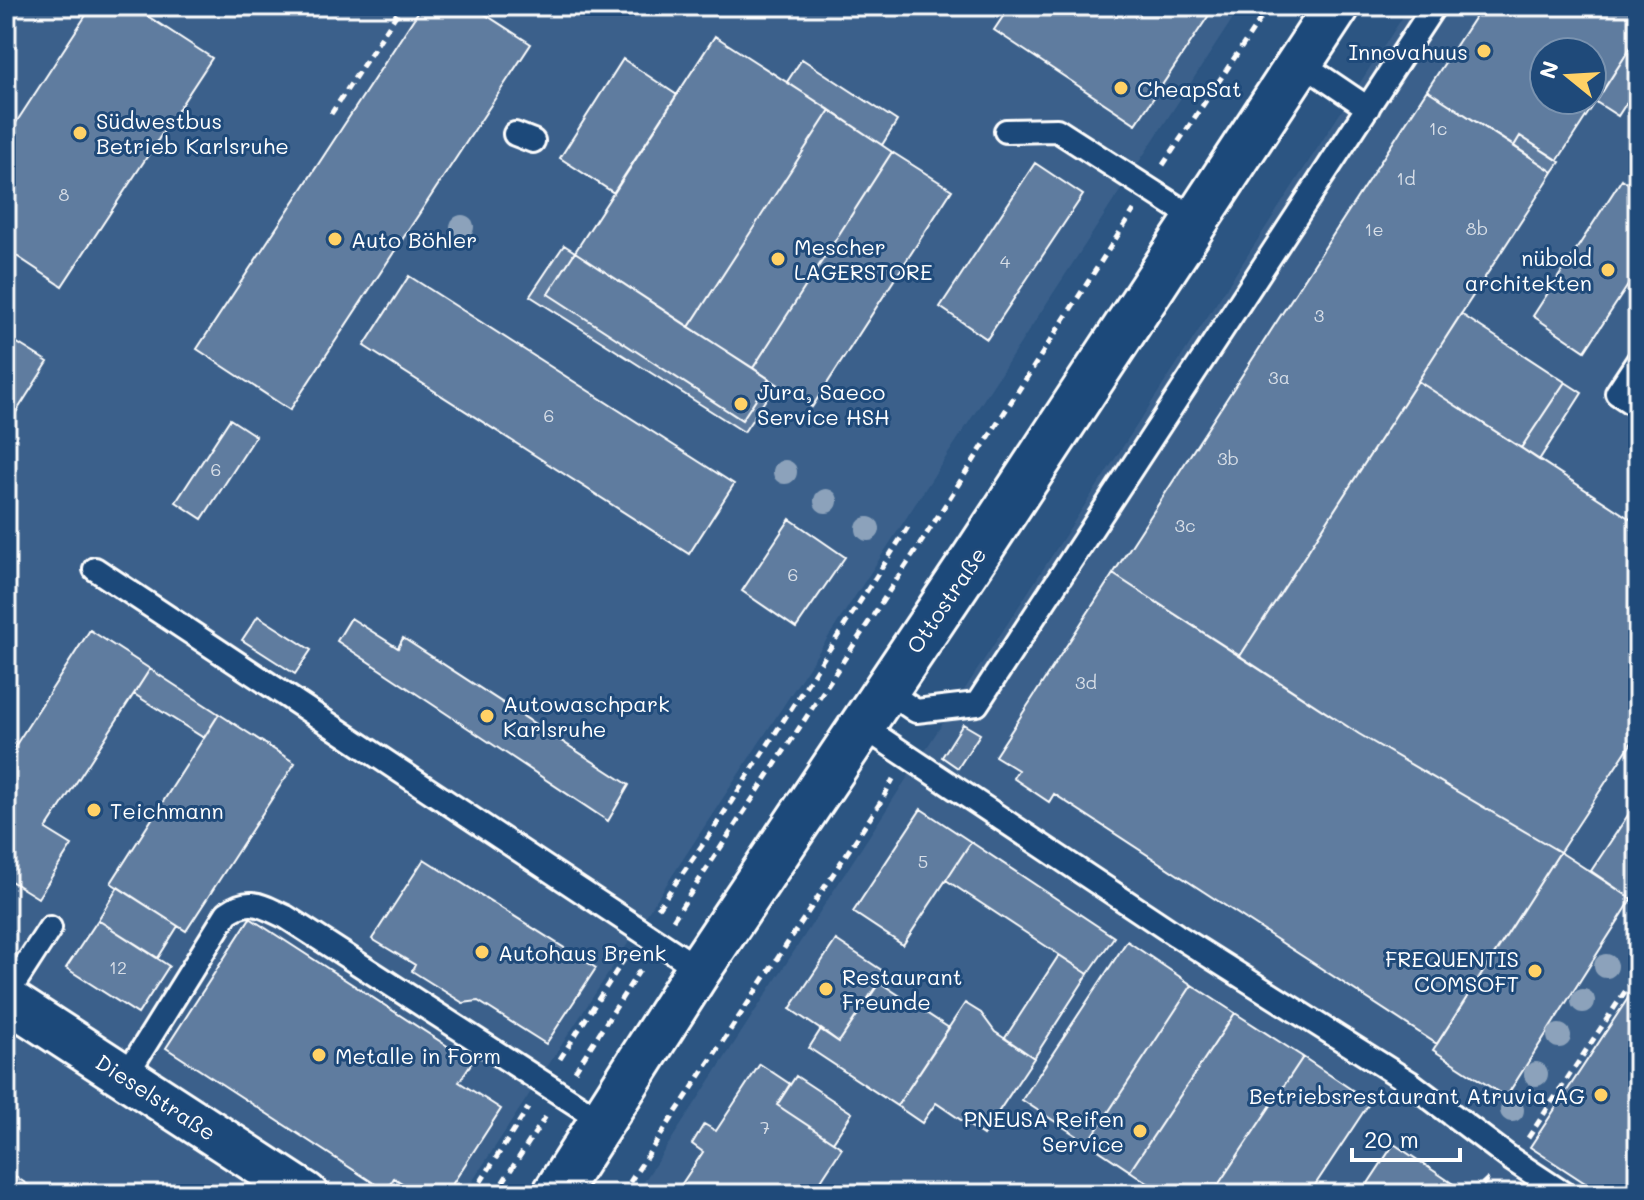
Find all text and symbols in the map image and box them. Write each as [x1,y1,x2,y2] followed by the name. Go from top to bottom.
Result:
[1528,36,1608,116] north arrow
[1348,37,1468,66] place label: Innovahuus
[1475,42,1493,60] marker: Innovahuus
[1532,57,1565,82] text: N
[1137,74,1242,103] place label: CheapSat
[1112,79,1130,97] marker: CheapSat
[96,106,289,160] place label: Südwestbus Betrieb Karlsruhe
[1429,116,1447,140] house number: 1c
[71,124,89,142] marker: Südwestbus Betrieb Karlsruhe
[1396,166,1416,190] house number: 1d
[59,182,70,206] house number: 8
[1466,216,1488,240] house number: 8b
[1364,217,1384,241] house number: 1e
[351,225,477,254] place label: Auto Böhler
[326,230,344,248] marker: Auto Böhler
[794,232,933,286] place label: Mescher LAGERSTORE
[1465,243,1592,297] place label: nübold architekten
[1000,249,1011,273] house number: 4
[769,250,787,268] marker: Mescher LAGERSTORE
[1599,261,1617,279] marker: nübold architekten
[1314,303,1324,327] house number: 3
[1268,365,1290,389] house number: 3a
[757,377,890,431] place label: Jura, Saeco Service HSH
[732,395,750,413] marker: Jura, Saeco Service HSH
[544,403,554,427] house number: 6
[1217,446,1239,470] house number: 3b
[211,457,221,481] house number: 6
[1174,513,1196,537] house number: 3c
[900,541,992,659] street label: Ottostraße
[788,562,798,586] house number: 6
[1075,670,1097,694] house number: 3d
[503,689,670,743] place label: Autowaschpark Karlsruhe
[478,707,496,725] marker: Autowaschpark Karlsruhe
[110,796,224,825] place label: Teichmann
[85,801,103,819] marker: Teichmann
[918,849,928,873] house number: 5
[498,938,666,967] place label: Autohaus Brenk
[473,943,491,961] marker: Autohaus Brenk
[1385,944,1519,998] place label: FREQUENTIS COMSOFT
[109,955,127,979] house number: 12
[842,962,962,1016] place label: Restaurant Freunde
[1526,962,1544,980] marker: FREQUENTIS COMSOFT
[817,980,835,998] marker: Restaurant Freunde
[335,1041,501,1070] place label: Metalle in Form
[310,1046,328,1064] marker: Metalle in Form
[90,1047,222,1147] street label: Dieselstraße
[1249,1081,1585,1110] place label: Betriebsrestaurant Atruvia AG
[1592,1086,1610,1104] marker: Betriebsrestaurant Atruvia AG
[964,1104,1124,1158] place label: PNEUSA Reifen Service
[1352,1112,1460,1162] scale bar
[760,1115,770,1139] house number: 7
[1131,1122,1149,1140] marker: PNEUSA Reifen Service
[1364,1123,1419,1154] text: 20 m

